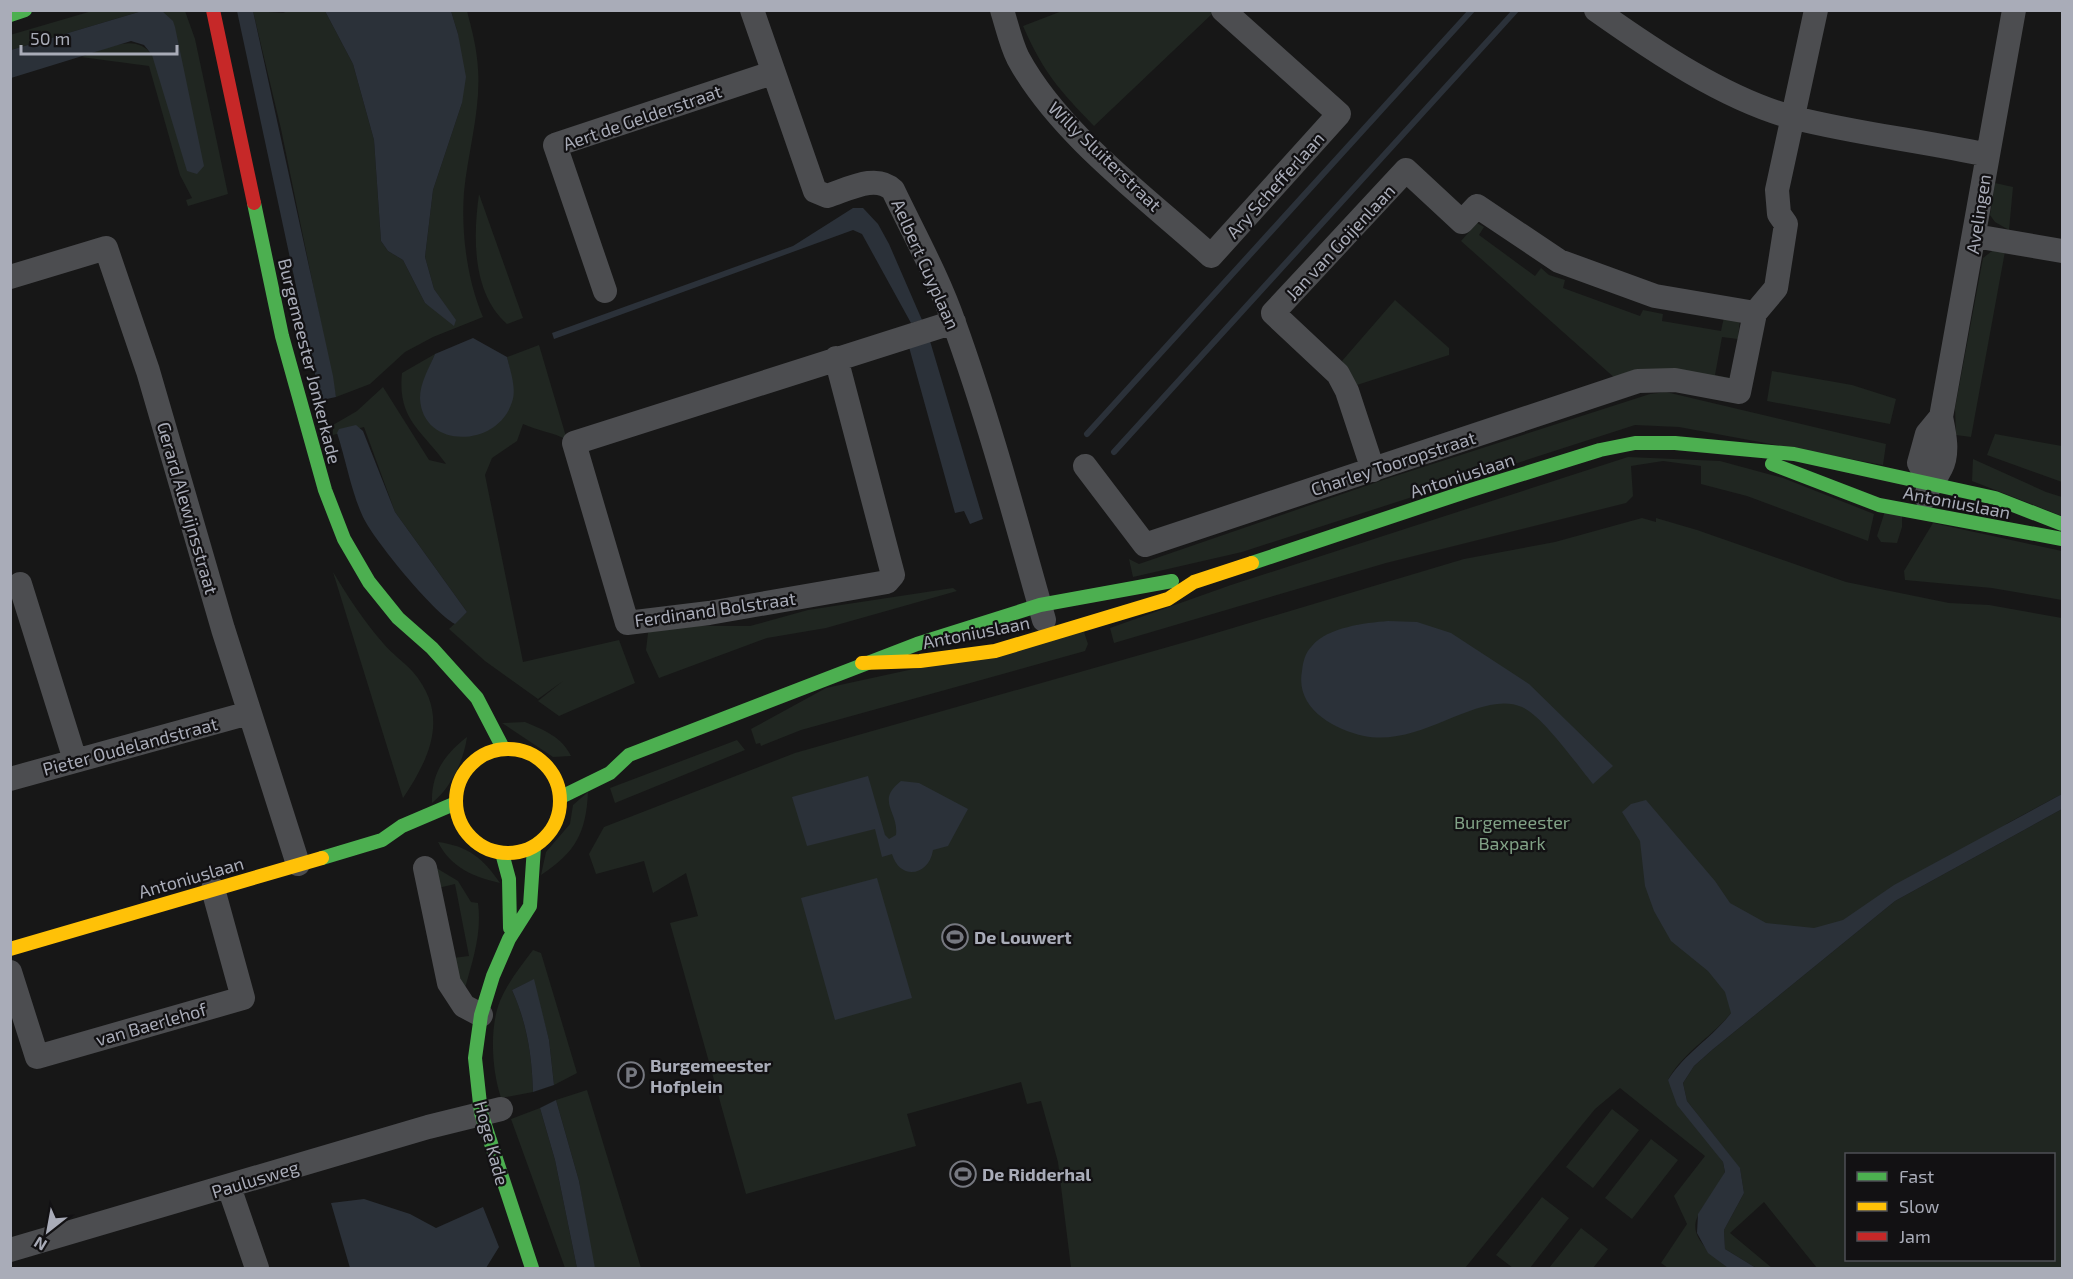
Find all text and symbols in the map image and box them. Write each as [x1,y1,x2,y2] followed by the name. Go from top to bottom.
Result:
[21,18,177,56] scale bar
[30,27,70,49] text: 50 m
[560,79,724,154] street label: Aert de Gelderstraat
[1044,96,1166,216] street label: Willy Sluiterstraat
[1221,127,1329,243] street label: Ary Schefferlaan
[1961,173,1995,255] street label: Avelingen
[1281,180,1399,304] street label: Jan van Goijenlaan
[887,195,965,333] street label: Aelbert Cuyplaan
[274,256,346,466] street label: Burgemeester Jonkerkade
[153,419,223,597] street label: Gerard Alewijnsstraat
[1308,426,1478,500] street label: Charley Tooropstraat
[1407,448,1517,502] street label: Antoniuslaan
[1902,481,2012,523] street label: Antoniuslaan
[633,587,797,631] street label: Ferdinand Bolstraat
[921,611,1031,653] street label: Antoniuslaan
[40,712,220,780] street label: Pieter Oudelandstraat
[1454,811,1570,854] park label: Burgemeester Baxpark
[136,851,246,903] street label: Antoniuslaan
[940,922,970,952] sports icon: De Louwert
[974,926,1072,948] place label: De Louwert
[93,997,210,1050] street label: van Baerlehof
[650,1054,772,1097] place label: Burgemeester Hofplein
[616,1060,646,1090] parking icon: Burgemeester Hofplein
[470,1098,514,1188] street label: Hoge Kade
[1845,1153,2055,1261] legend
[209,1155,301,1203] street label: Paulusweg
[948,1159,978,1189] sports icon: De Ridderhal
[982,1163,1091,1185] place label: De Ridderhal
[1899,1165,1934,1187] text: Fast
[1899,1195,1940,1217] text: Slow
[18,1201,78,1261] north arrow
[1899,1225,1931,1247] text: Jam
[30,1233,50,1255] text: N

